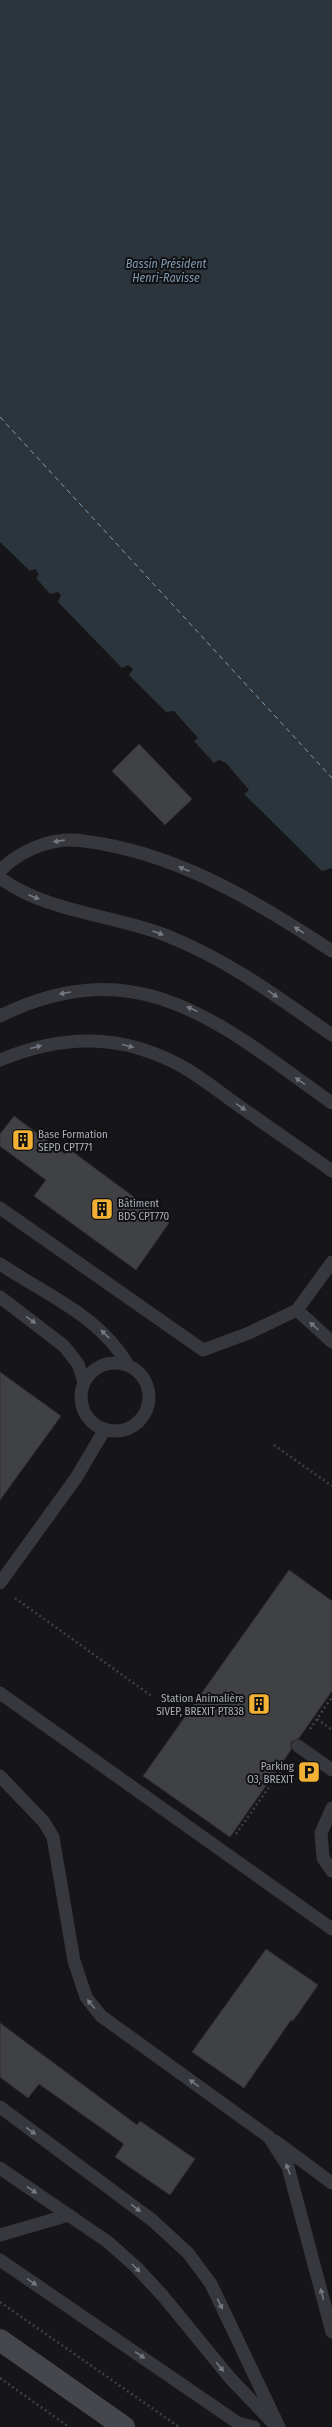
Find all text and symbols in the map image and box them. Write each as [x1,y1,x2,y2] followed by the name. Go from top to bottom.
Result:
[126,257,206,285] water label: Bassin Président Henri-Ravisse
[53,838,65,844] one-way arrow
[178,866,190,872] one-way arrow
[28,894,39,900] one-way arrow
[294,926,304,934] one-way arrow
[153,930,165,936] one-way arrow
[58,990,71,996] one-way arrow
[267,990,278,998] one-way arrow
[185,1006,197,1012] one-way arrow
[30,1043,43,1049] one-way arrow
[121,1043,134,1049] one-way arrow
[295,1077,305,1085] one-way arrow
[236,1103,246,1111] one-way arrow
[10,1127,36,1153] building icon: Base Formation SEPD CPT771
[38,1128,108,1154] place label: Base Formation SEPD CPT771
[89,1196,115,1222] building icon: Bâtiment BDS CPT770
[118,1197,169,1223] place label: Bâtiment BDS CPT770
[26,1316,37,1324] one-way arrow
[310,1322,319,1331] one-way arrow
[100,1329,110,1339] one-way arrow
[246,1691,272,1717] building icon: Station Animalière SIVEP, BREXIT PT838
[156,1692,244,1718] place label: Station Animalière SIVEP, BREXIT PT838
[296,1759,322,1785] parking icon: Parking O3, BREXIT
[247,1760,295,1786] place label: Parking O3, BREXIT
[87,1998,96,2009] one-way arrow
[188,2079,199,2087] one-way arrow
[26,2126,37,2135] one-way arrow
[284,2163,291,2175] one-way arrow
[27,2186,37,2194] one-way arrow
[130,2204,141,2212] one-way arrow
[131,2263,141,2273] one-way arrow
[27,2278,37,2286] one-way arrow
[318,2288,324,2301] one-way arrow
[217,2299,224,2310] one-way arrow
[134,2351,145,2359] one-way arrow
[216,2361,225,2372] one-way arrow

